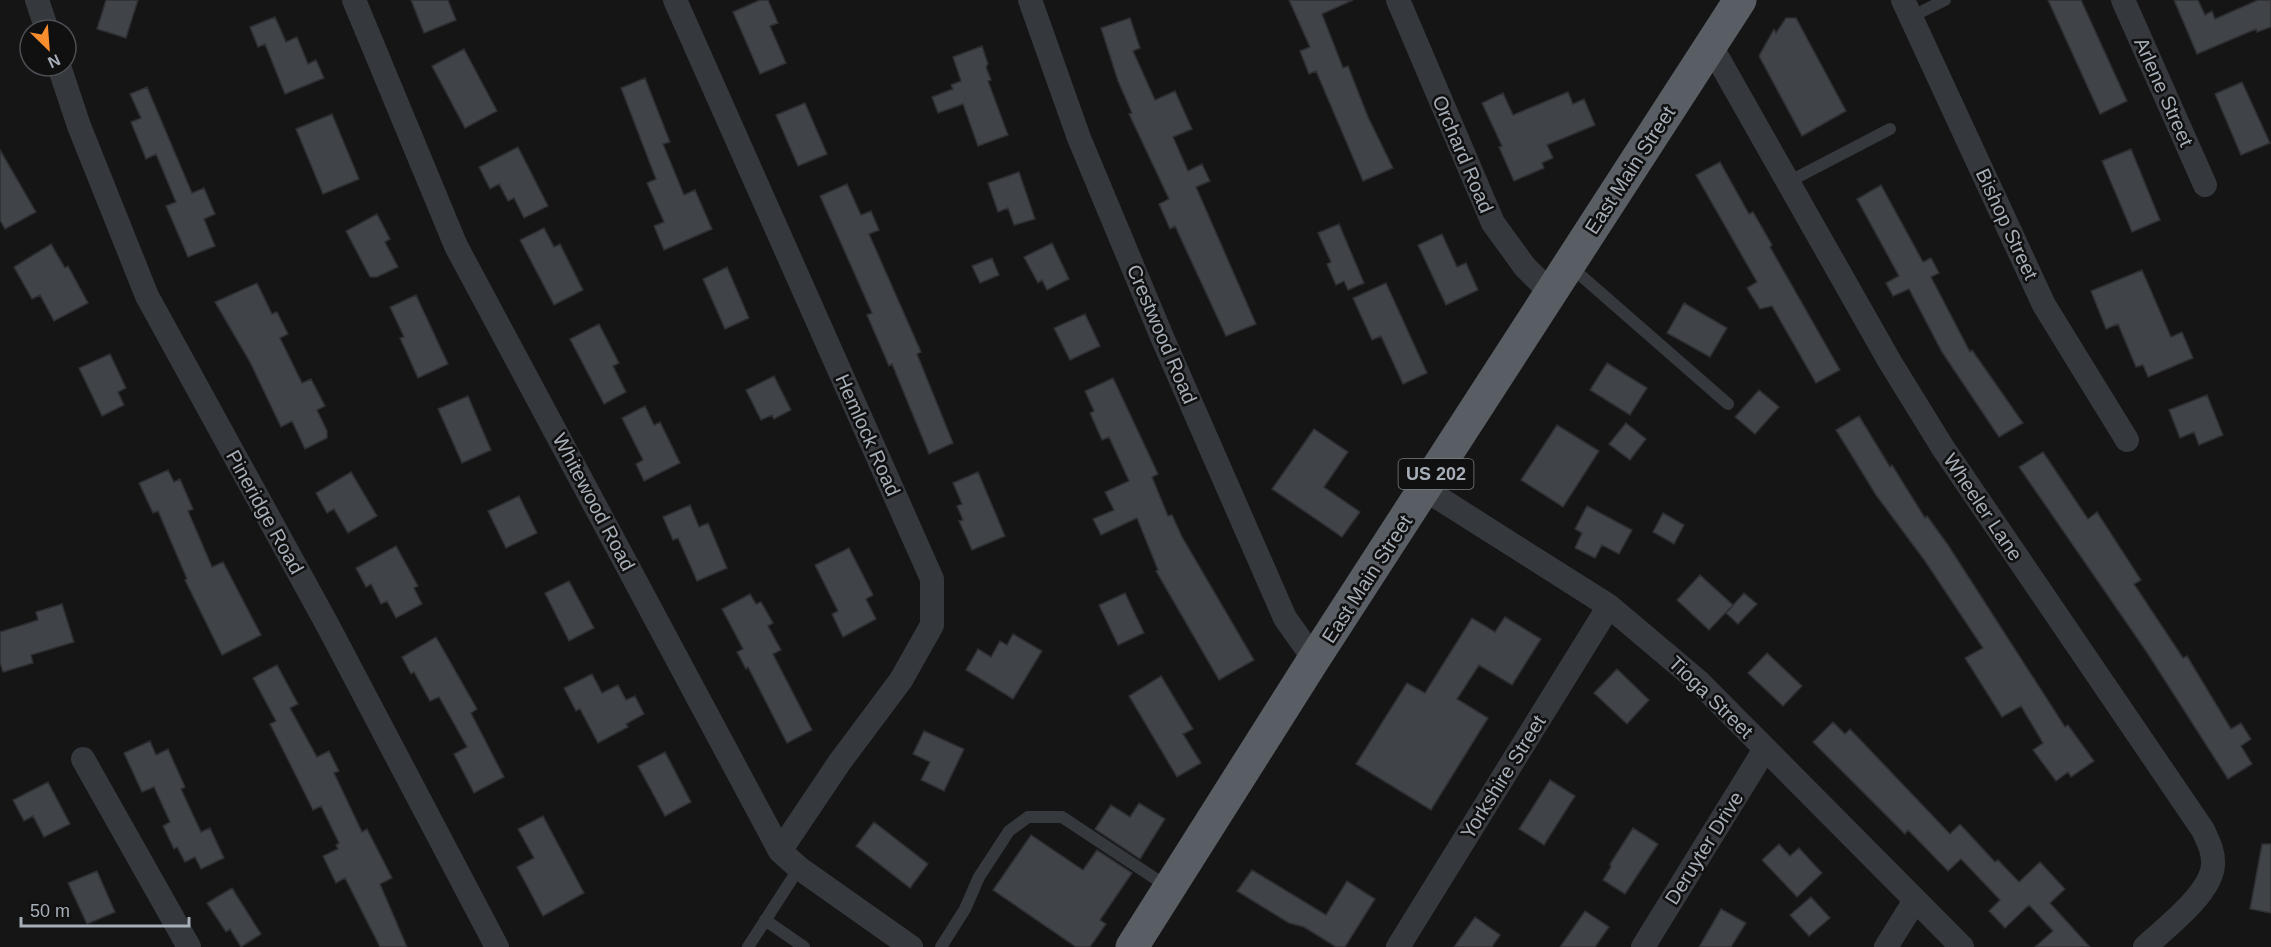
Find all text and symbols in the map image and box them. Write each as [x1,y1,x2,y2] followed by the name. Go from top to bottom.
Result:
[18,18,78,78] north arrow
[2130,34,2198,150] street label: Arlene Street
[45,51,63,71] text: N
[1428,92,1498,216] street label: Orchard Road
[1581,102,1680,238] street label: East Main Street
[1972,165,2043,283] street label: Bishop Street
[1123,261,1201,407] street label: Crestwood Road
[831,371,905,499] street label: Hemlock Road
[549,430,639,574] street label: Whitewood Road
[222,446,308,578] street label: Pineridge Road
[1939,449,2027,565] street label: Wheeler Lane
[1398,459,1474,489] road number: US 202
[1318,511,1417,647] street label: East Main Street
[1664,652,1758,743] street label: Tioga Street
[1456,711,1550,843] street label: Yorkshire Street
[1661,788,1747,908] street label: Deruyter Drive
[21,890,189,928] scale bar
[30,901,70,921] text: 50 m

